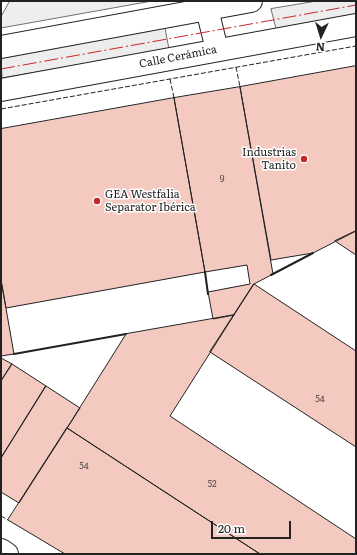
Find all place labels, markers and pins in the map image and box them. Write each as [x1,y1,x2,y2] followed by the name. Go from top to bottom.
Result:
[242,146,296,172] place label: Industrias Tanito
[299,154,309,164] marker: Industrias Tanito
[105,188,196,214] place label: GEA Westfalia Separator Ibérica
[92,196,102,206] marker: GEA Westfalia Separator Ibérica

